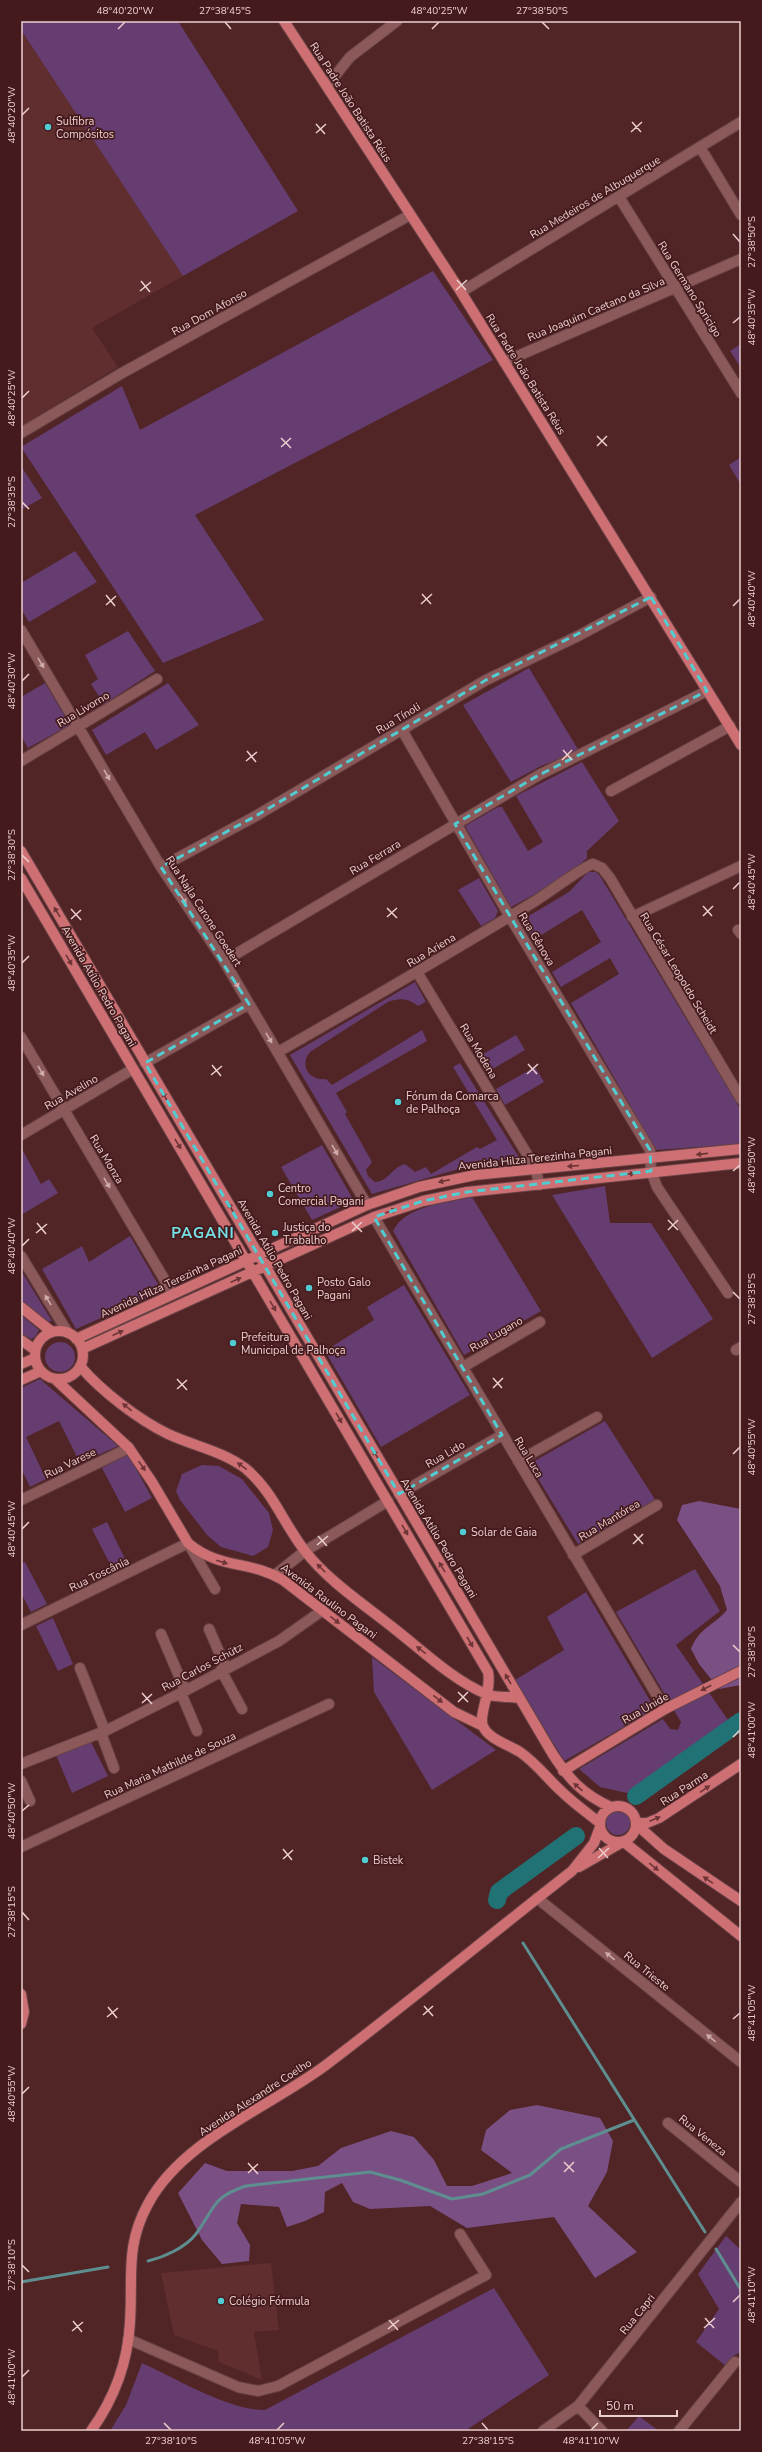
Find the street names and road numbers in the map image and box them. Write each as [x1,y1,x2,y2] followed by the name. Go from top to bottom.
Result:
[306,39,395,165] street label: Rua Padre João Batista Réus
[527,152,664,243] street label: Rua Medeiros de Albuquerque
[654,239,725,340] street label: Rua Germano Spricigo
[525,274,667,345] street label: Rua Joaquim Caetano da Silva
[169,286,250,339] street label: Rua Dom Afonso
[482,311,569,438] street label: Rua Padre João Batista Réus
[54,688,112,731] street label: Rua Livorno
[373,699,423,738] street label: Rua Tínoli
[347,836,404,879] street label: Rua Ferrara
[162,853,245,970] street label: Rua Najla Carone Goedert
[515,910,558,969] street label: Rua Gênova
[636,910,721,1037] street label: Rua César Leopoldo Scheidt
[58,923,139,1050] street label: Avenida Atílio Pedro Pagani
[404,930,459,971] street label: Rua Ariena
[456,1021,501,1082] street label: Rua Modena
[42,1071,101,1114] street label: Rua Avelino
[86,1132,127,1187] street label: Rua Monza
[457,1143,613,1174] street label: Avenida Hilza Terezinha Pagani
[234,1196,315,1323] street label: Avenida Atílio Pedro Pagani
[98,1243,244,1322] street label: Avenida Hilza Terezinha Pagani
[467,1313,525,1356] street label: Rua Lugano
[511,1434,547,1481] street label: Rua Luca
[423,1437,468,1472] street label: Rua Lido
[42,1444,99,1482] street label: Rua Varese
[397,1475,480,1601] street label: Avenida Atílio Pedro Pagani
[576,1496,643,1545] street label: Rua Mantórea
[67,1553,132,1595] street label: Rua Toscânia
[277,1560,380,1643] street label: Avenida Raulino Pagani
[159,1640,245,1695] street label: Rua Carlos Schütz
[619,1689,671,1728] street label: Rua Unide
[102,1728,239,1803] street label: Rua Maria Mathilde de Souza
[658,1767,711,1809] street label: Rua Parma
[621,1948,673,1995] street label: Rua Trieste
[196,2055,314,2140] street label: Avenida Alexandre Coelho
[675,2111,730,2160] street label: Rua Veneza
[616,2291,658,2338] street label: Rua Capri

